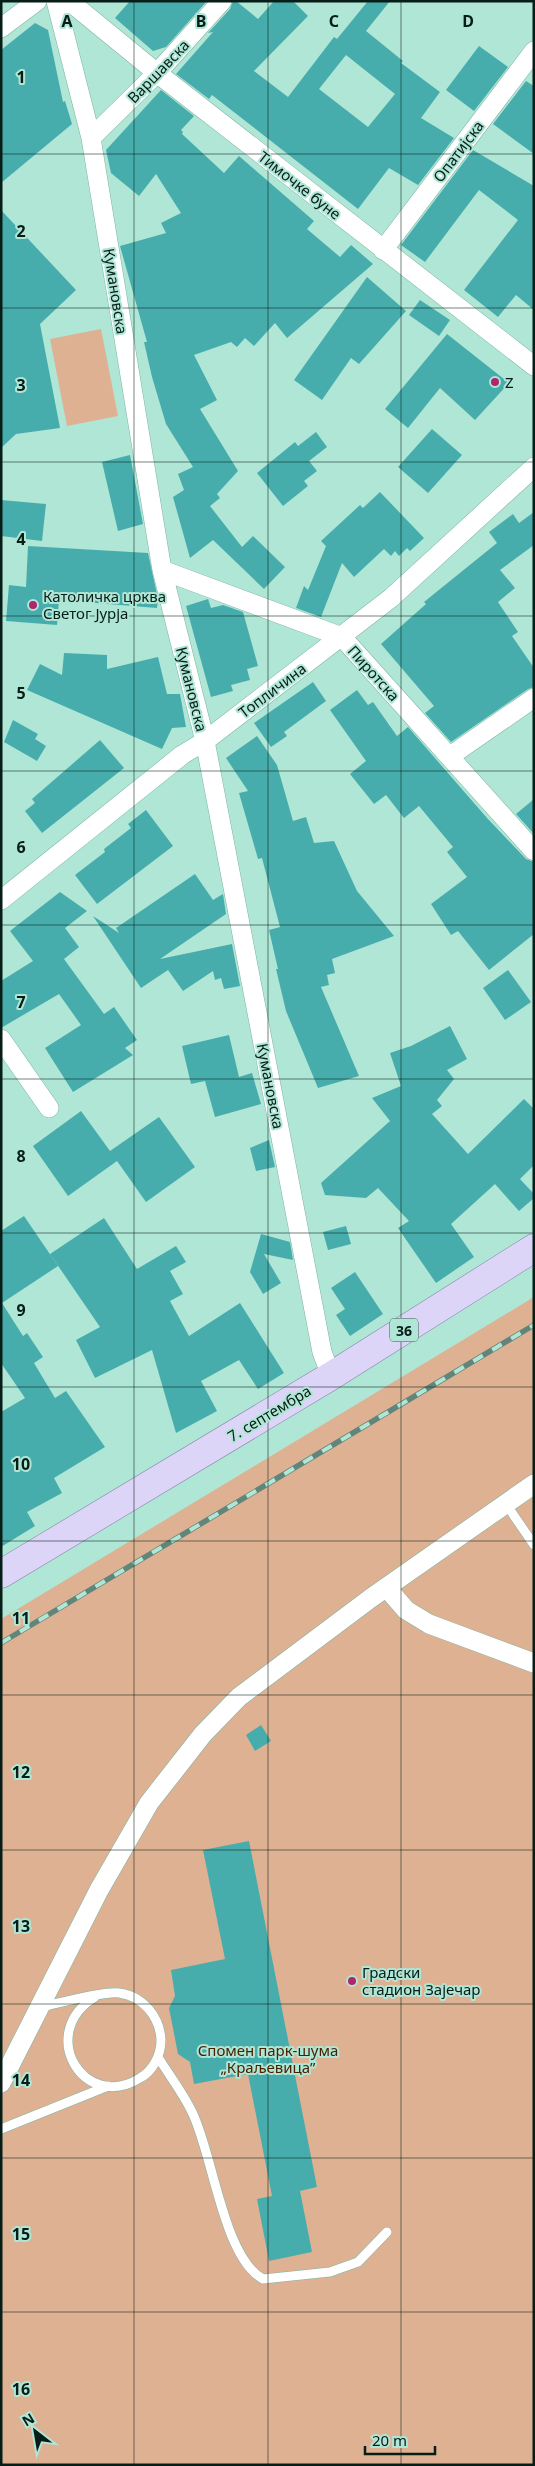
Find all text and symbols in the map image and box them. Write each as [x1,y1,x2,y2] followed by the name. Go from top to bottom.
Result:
[61,10,73,32] text: A
[196,10,206,32] text: B
[329,10,339,32] text: C
[462,10,474,32] text: D
[123,35,193,107] street label: Варшавска
[16,66,26,88] text: 1
[428,116,488,186] street label: Опатијска
[255,146,345,224] street label: Тимочке буне
[16,220,26,242] text: 2
[99,247,133,335] street label: Кумановска
[505,372,514,392] place label: Z
[16,374,26,396] text: 3
[489,376,501,388] marker: Z
[16,528,26,550] text: 4
[43,586,166,623] place label: Католичка црква Светог Јурја
[27,599,39,611] marker: Католичка црква Светог Јурја
[344,641,404,705] street label: Пиротска
[172,645,212,733] street label: Кумановска
[234,658,310,722] street label: Топличина
[16,682,26,704] text: 5
[16,836,26,858] text: 6
[16,991,26,1013] text: 7
[253,1042,289,1130] street label: Кумановска
[16,1145,26,1167] text: 8
[16,1299,26,1321] text: 9
[390,1318,418,1342] road number: 36
[224,1380,314,1446] street label: 7. септембра
[12,1453,30,1475] text: 10
[12,1607,30,1629] text: 11
[12,1761,30,1783] text: 12
[12,1915,30,1937] text: 13
[362,1962,480,1999] place label: Градски стадион Зајечар
[346,1975,358,1987] marker: Градски стадион Зајечар
[198,2040,338,2077] park label: Спомен парк-шума „Краљевица”
[12,2069,30,2091] text: 14
[12,2223,30,2245] text: 15
[12,2378,30,2400] text: 16
[10,2406,60,2456] north arrow
[18,2408,38,2431] text: N
[365,2424,435,2456] scale bar
[372,2430,407,2450] text: 20 m

